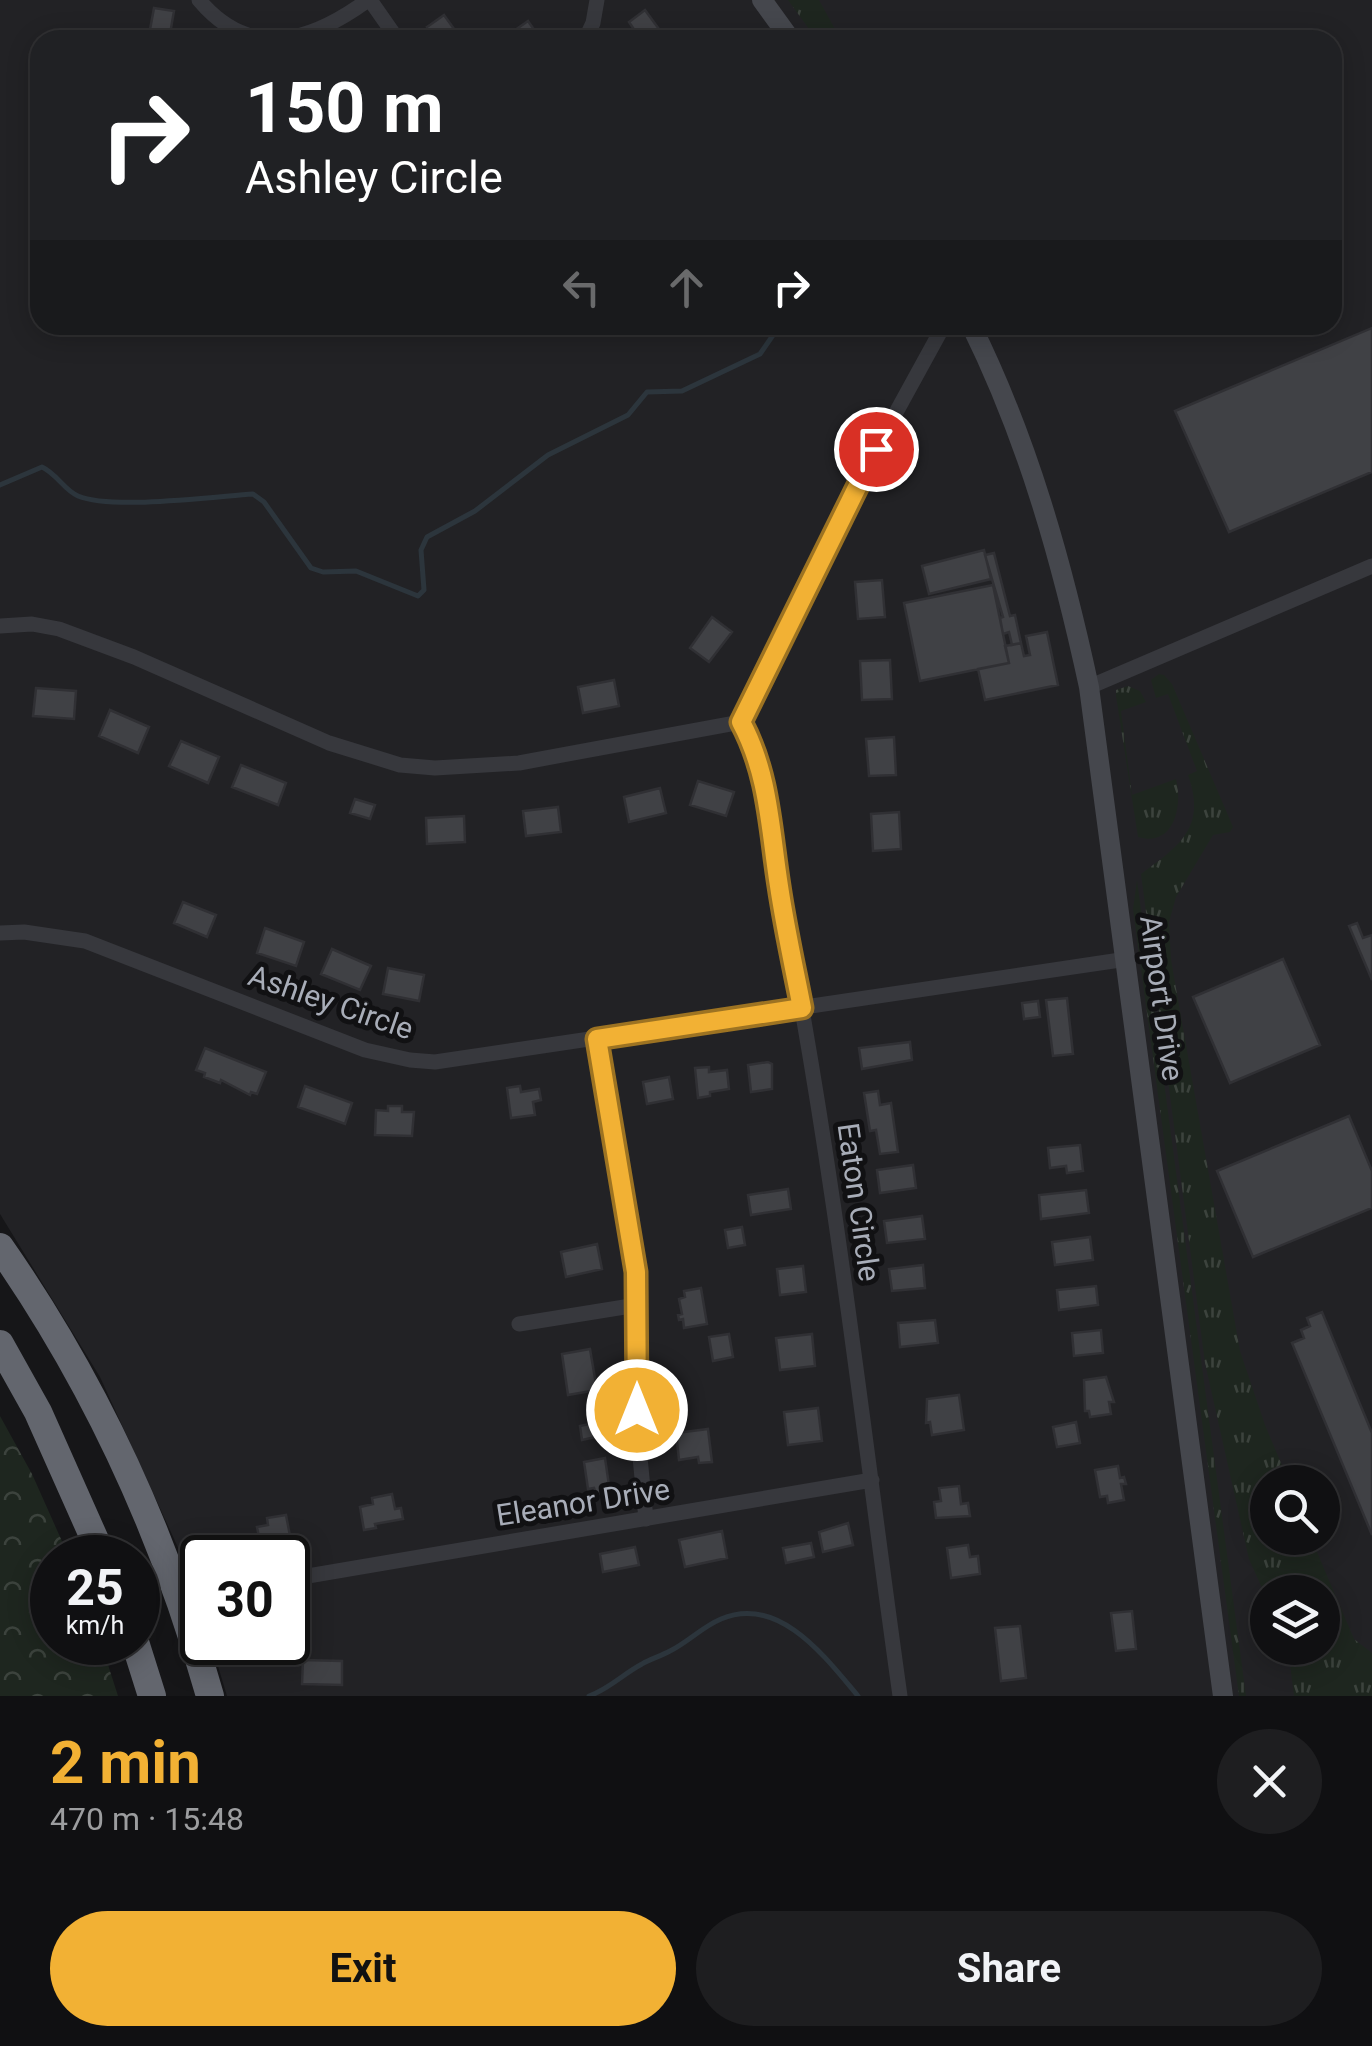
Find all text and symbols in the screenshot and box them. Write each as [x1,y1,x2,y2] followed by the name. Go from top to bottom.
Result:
[245,67,444,149] text: 150 m
[80,70,210,200] icon: right
[245,151,503,204] text: Ashley Circle
[554,260,609,315] icon: left
[659,260,714,315] icon: ahead
[764,260,819,315] icon: right
[834,407,919,492] pin
[849,422,904,477] icon: arrive
[1133,913,1191,1083] street label: Airport Drive
[244,957,418,1047] street label: Ashley Circle
[831,1121,887,1283] street label: Eaton Circle
[585,1358,689,1462] position arrow
[1250,1465,1340,1665] map controls
[1250,1465,1340,1555] button: search
[494,1471,672,1533] street label: Eleanor Drive
[180,1535,310,1665] speed limit sign: 30
[66,1559,124,1617] text: 25
[1250,1575,1340,1665] button: layers
[66,1611,124,1640] text: km/h
[50,1727,201,1798] text: 2 min
[1217,1729,1322,1834] button: close
[50,1800,244,1838] text: 470 m · 15:48
[50,1911,676,2026] button: Exit
[696,1911,1322,2026] button: Share

